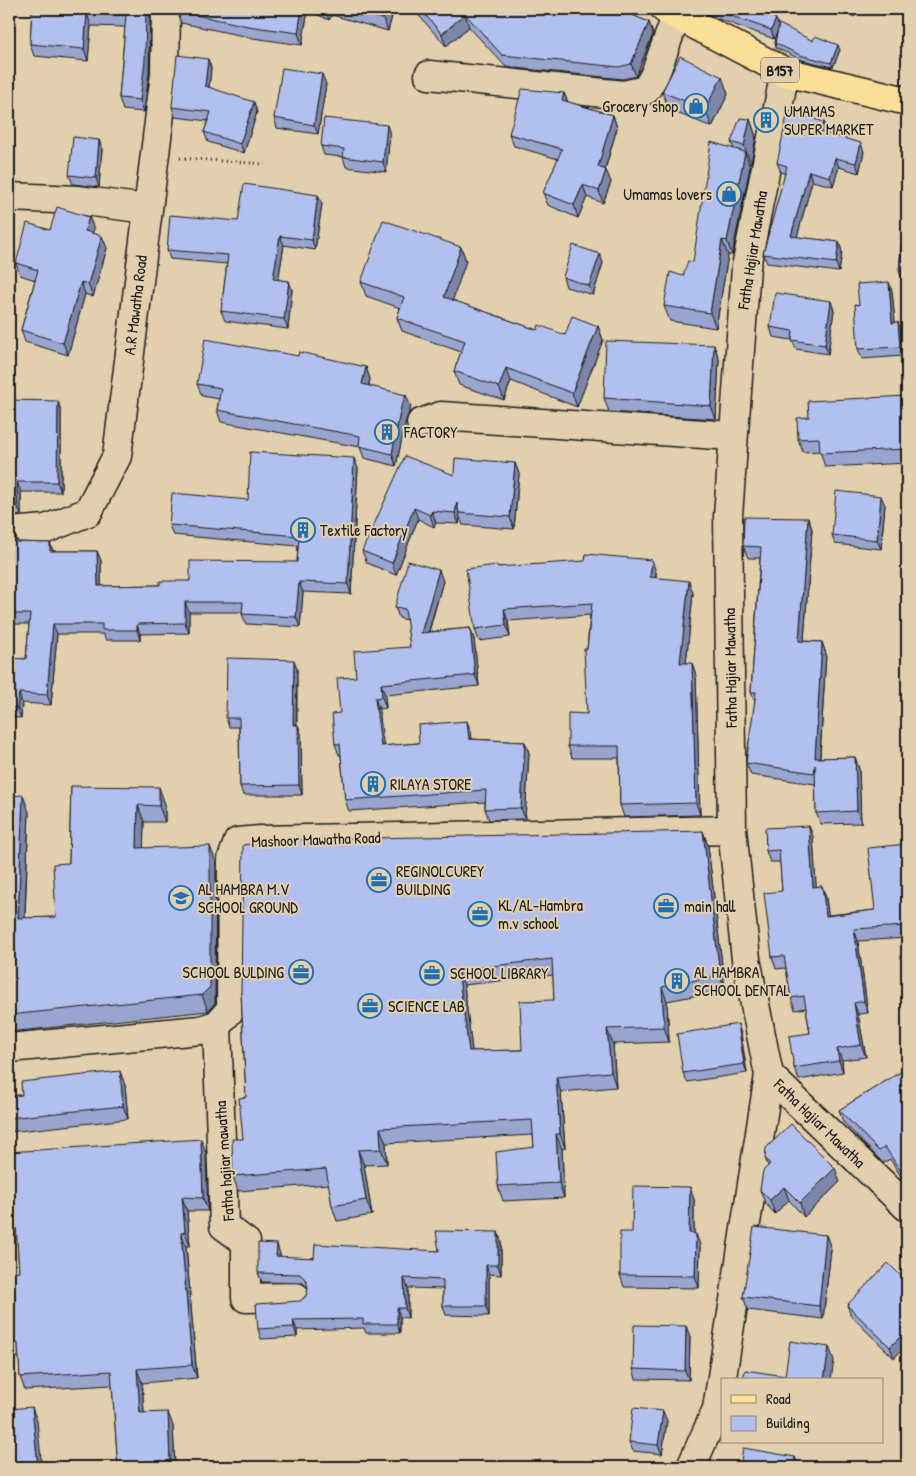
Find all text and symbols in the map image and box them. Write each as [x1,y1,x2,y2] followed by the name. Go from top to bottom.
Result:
[761,58,799,82] road number: B157
[683,93,709,119] shop icon: Grocery shop
[602,95,678,117] place label: Grocery shop
[784,100,874,140] place label: UMAMAS SUPER MARKET
[753,107,779,133] building icon: UMAMAS SUPER MARKET
[716,181,742,207] shop icon: Umamas lovers
[623,183,712,205] place label: Umamas lovers
[732,189,772,312] street label: Fatha Hajiar Mawatha
[118,254,152,356] street label: A.R Mawatha Road
[374,419,400,445] building icon: FACTORY
[403,421,457,443] place label: FACTORY
[290,517,316,543] building icon: Textile Factory
[320,519,408,541] place label: Textile Factory
[718,608,742,729] street label: Fatha Hajiar Mawatha
[360,771,386,797] building icon: RILAYA STORE
[390,773,471,795] place label: RILAYA STORE
[251,826,381,852] street label: Mashoor Mawatha Road
[396,860,484,900] place label: REGINOLCUREY BUILDING
[366,867,392,893] office icon: REGINOLCUREY BUILDING
[198,878,298,918] place label: AL HAMBRA M.V SCHOOL GROUND
[168,885,194,911] school or university icon: AL HAMBRA M.V SCHOOL GROUND
[653,893,679,919] office icon: main hall
[498,894,583,934] place label: KL/AL-Hambra m.v school
[684,895,736,917] place label: main hall
[467,901,493,927] office icon: KL/AL-Hambra m.v school
[288,959,314,985] office icon: SCHOOL BULDING
[419,960,445,986] office icon: SCHOOL LIBRARY
[183,961,284,983] place label: SCHOOL BULDING
[694,961,790,1001] place label: AL HAMBRA SCHOOL DENTAL
[450,962,548,984] place label: SCHOOL LIBRARY
[664,968,690,994] building icon: AL HAMBRA SCHOOL DENTAL
[357,993,383,1019] office icon: SCIENCE LAB
[388,995,465,1017] place label: SCIENCE LAB
[769,1073,871,1172] street label: Fatha Hajiar Mawatha
[209,1100,239,1223] street label: Fatha hajiar mawatha
[721,1378,884,1444] legend
[766,1388,791,1409] text: Road
[766,1412,810,1433] text: Building

